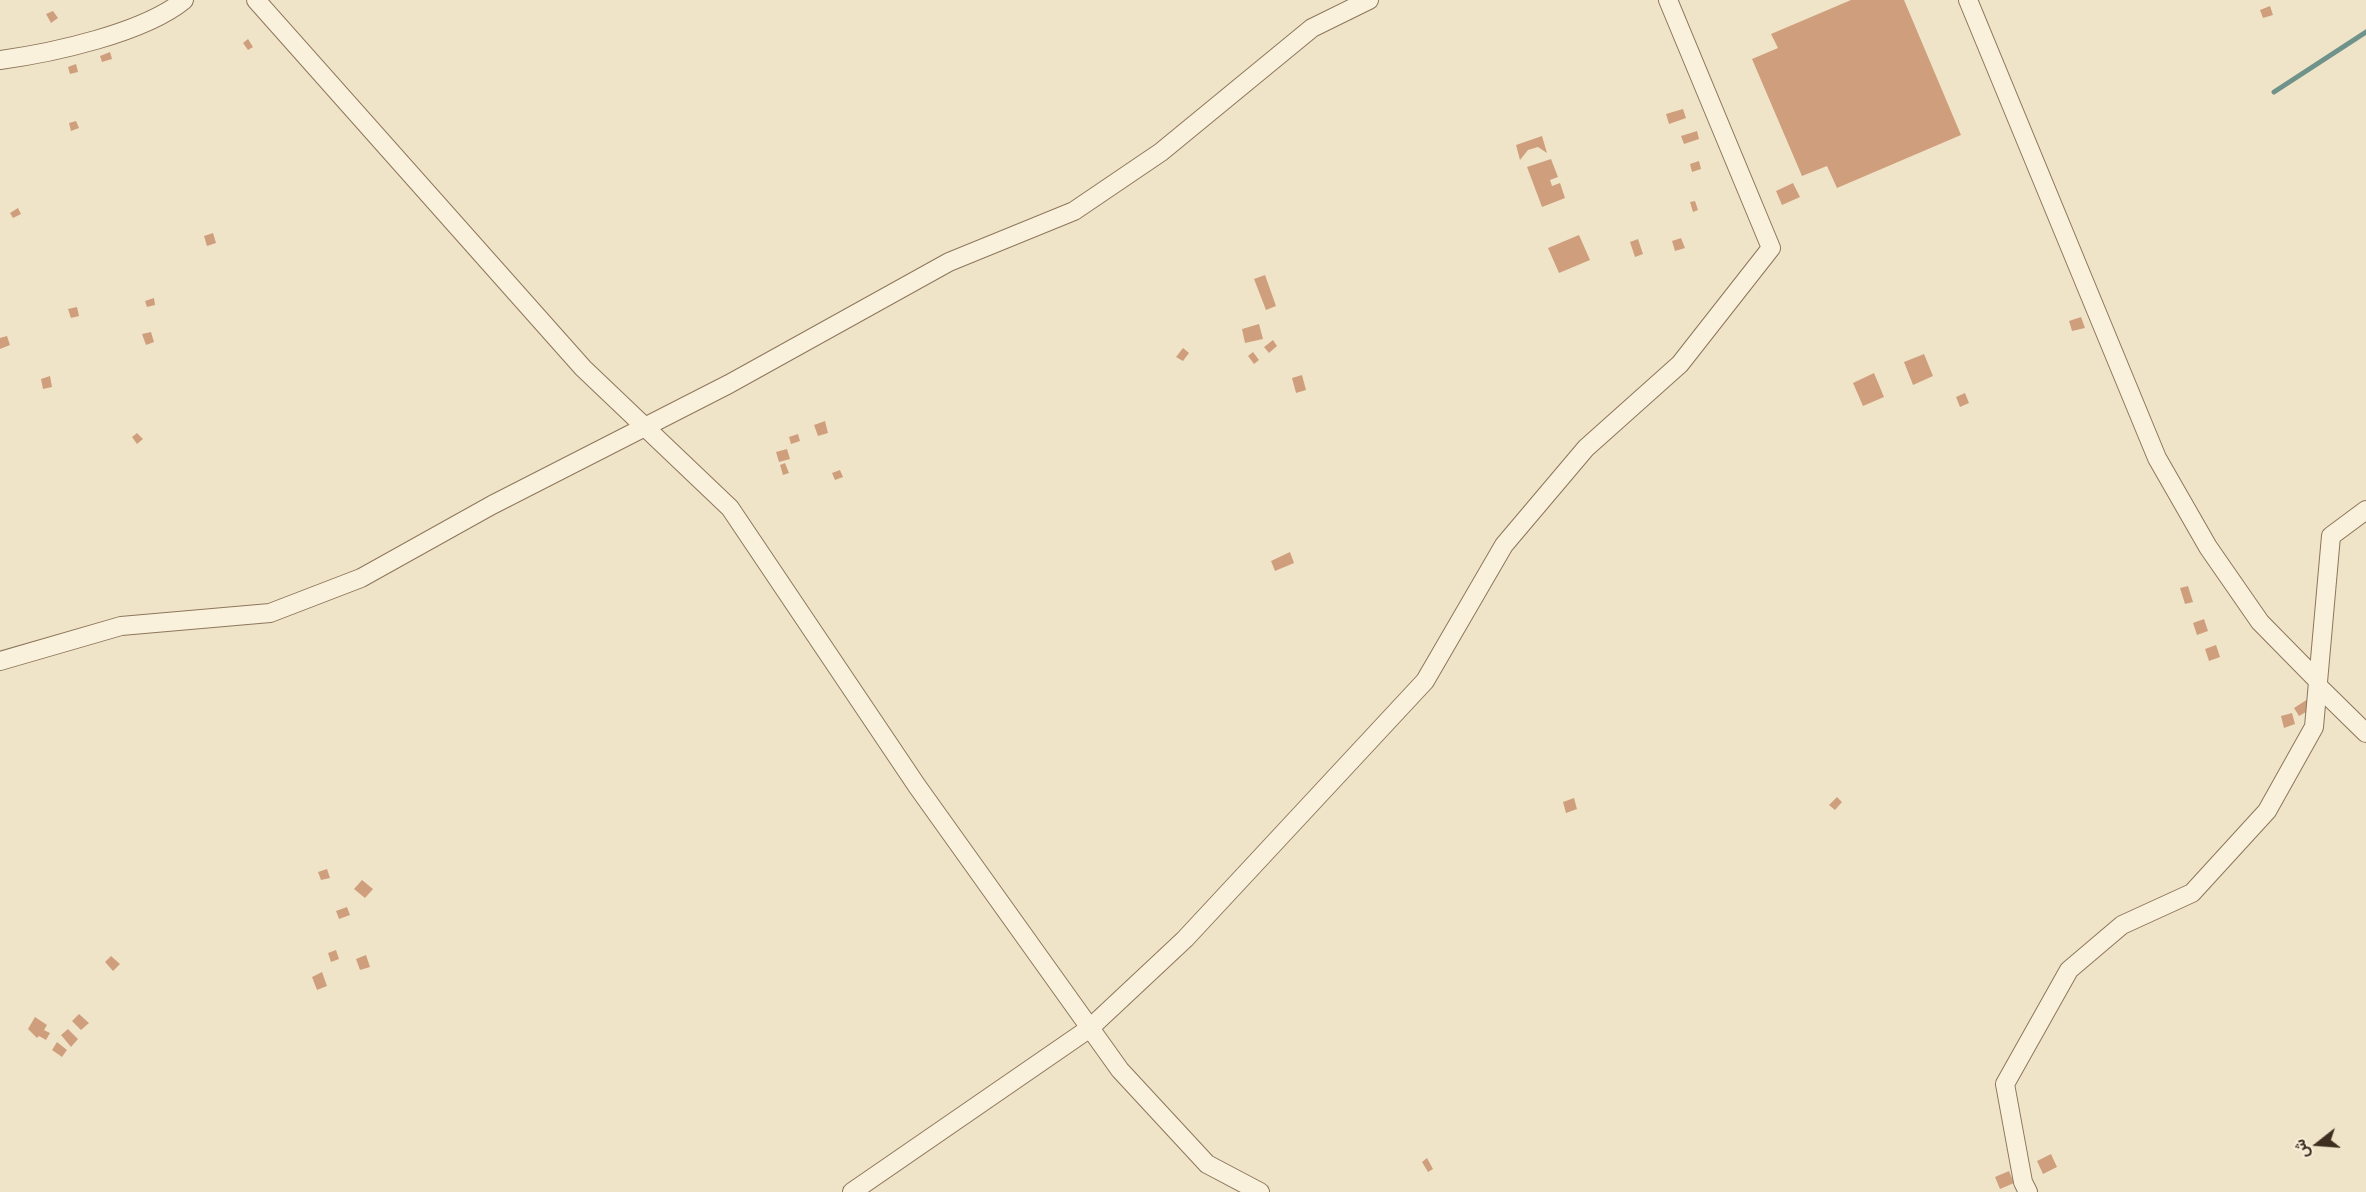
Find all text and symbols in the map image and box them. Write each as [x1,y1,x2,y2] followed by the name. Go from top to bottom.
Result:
[2288,1114,2348,1174] north arrow
[2287,1137,2314,1162] text: ش

